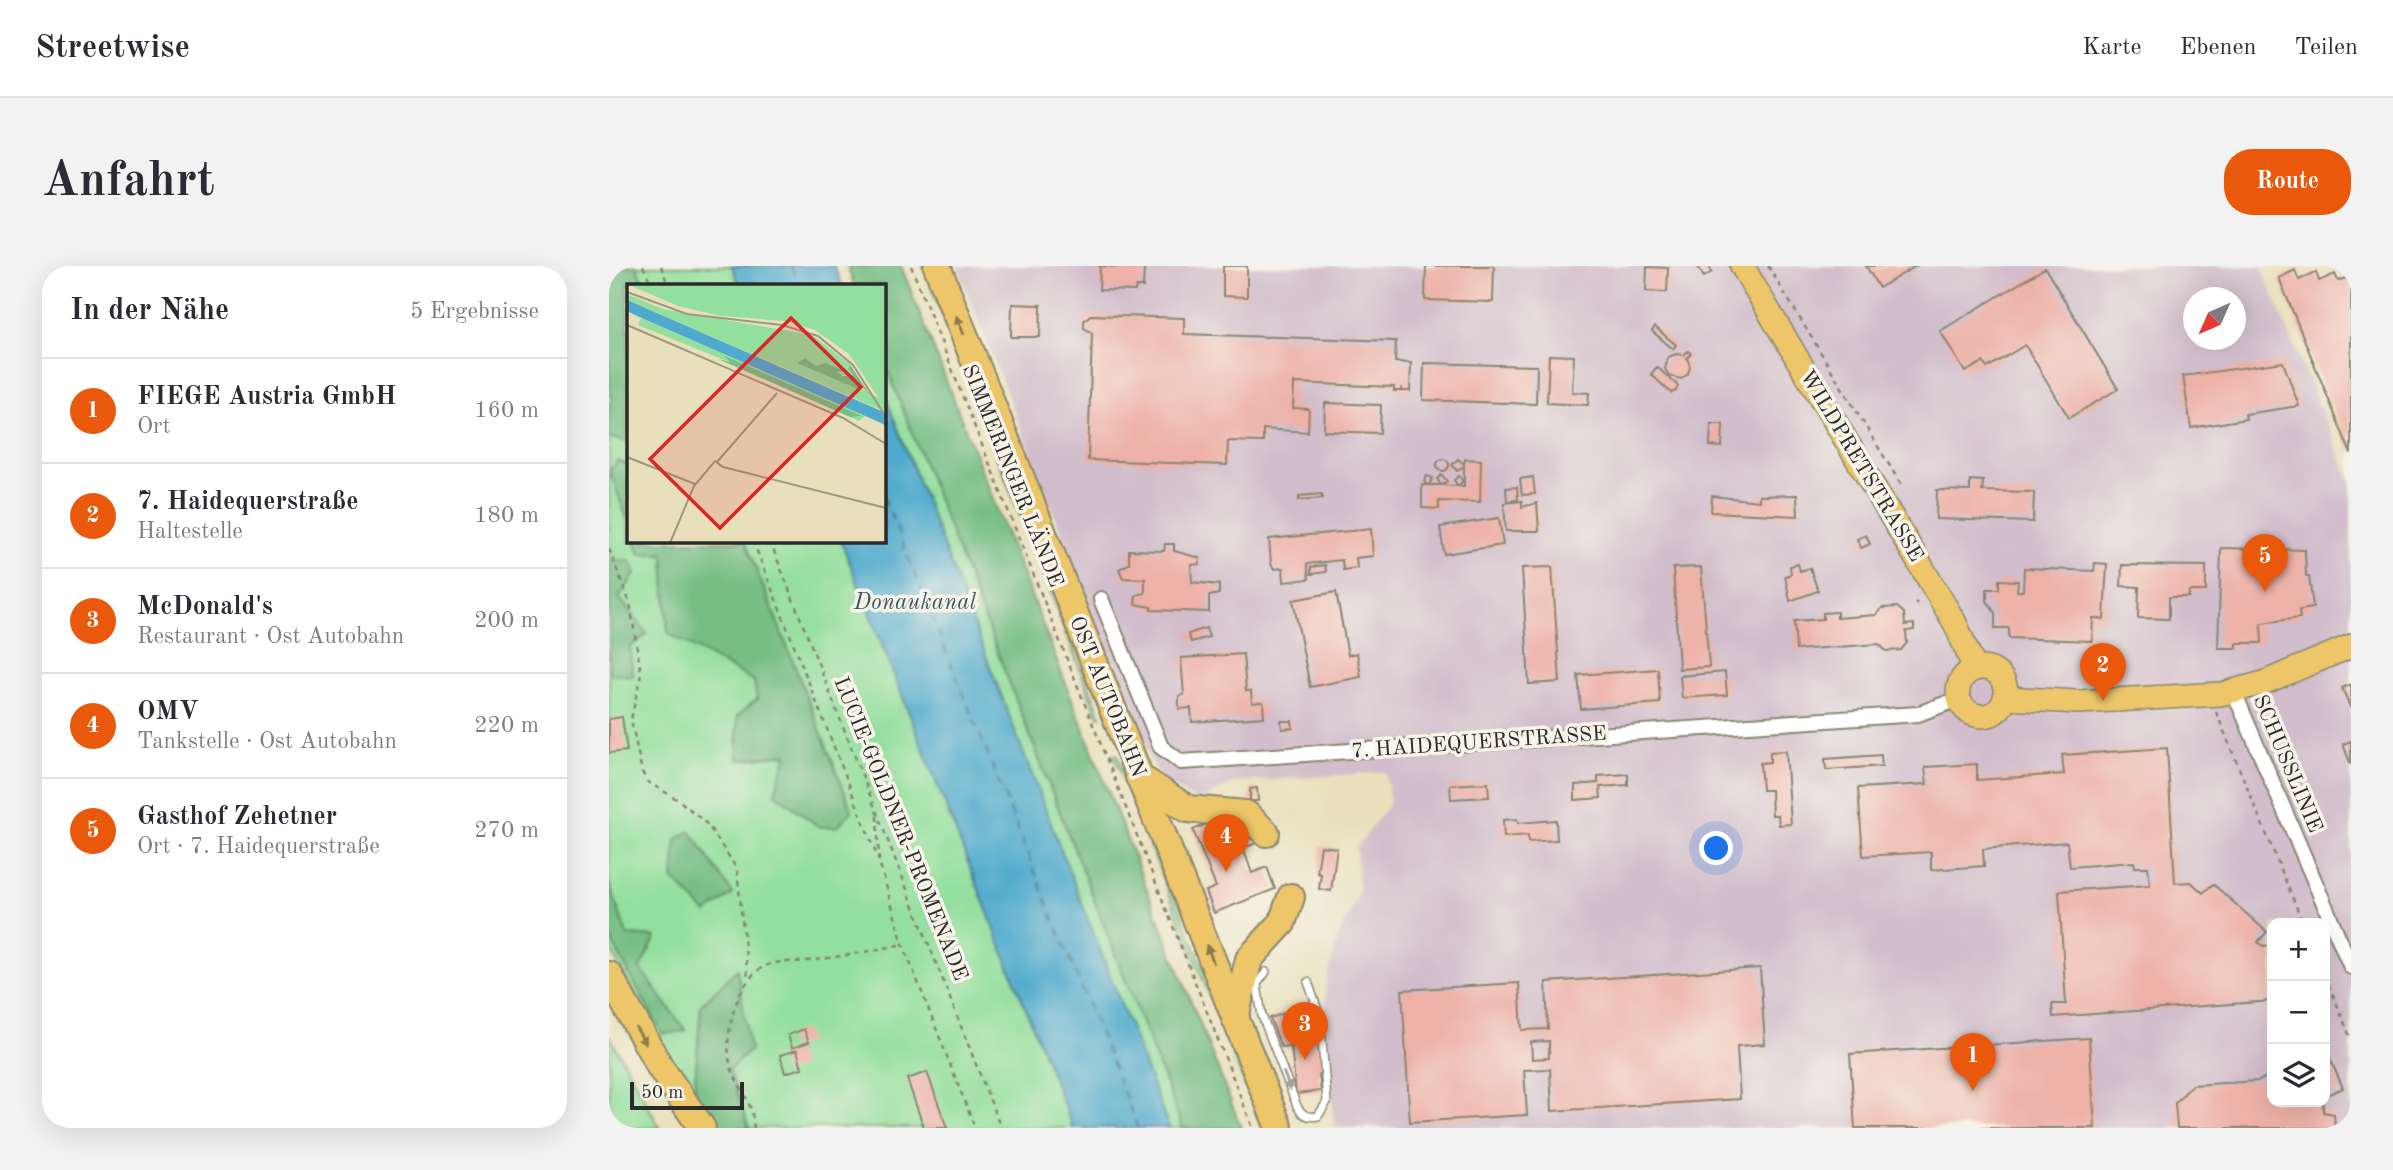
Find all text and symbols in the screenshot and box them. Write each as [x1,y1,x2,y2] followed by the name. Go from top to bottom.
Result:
[35,32,190,65] text: Streetwise
[2082,36,2142,60] text: Karte
[2180,36,2256,60] text: Ebenen
[2294,36,2358,60] text: Teilen
[2224,149,2351,215] button: Route
[42,158,215,207] text: Anfahrt
[627,284,885,542] inset map
[2183,287,2246,350] north arrow
[70,296,229,326] text: In der Nähe
[410,300,539,323] text: 5 Ergebnisse
[954,314,965,335] one-way arrow
[958,360,1070,590] street label: SIMMERINGER LÄNDE
[1795,366,1927,566] street label: WILDPRETSTRASSE
[137,384,396,410] text: FIEGE Austria GmbH
[86,399,100,422] text: 1
[474,399,539,422] text: 160 m
[137,415,171,438] text: Ort
[137,489,359,515] text: 7. Haidequerstraße
[86,504,100,527] text: 2
[474,504,539,527] text: 180 m
[137,520,243,543] text: Haltestelle
[2242,534,2288,592] pin: 5
[853,591,976,614] water label: Donaukanal
[137,594,273,620] text: McDonald's
[86,609,100,632] text: 3
[474,609,539,632] text: 200 m
[1065,614,1149,780] street label: OST AUTOBAHN
[137,625,404,648] text: Restaurant · Ost Autobahn
[2080,643,2126,701] pin: 2
[829,674,971,984] street label: LUCIE-GOLDNER-PROMENADE
[2249,692,2325,836] street label: SCHUSSLINIE
[137,699,199,725] text: OMV
[86,714,100,737] text: 4
[474,714,539,737] text: 220 m
[1351,724,1607,762] street label: 7. HAIDEQUERSTRASSE
[137,730,397,753] text: Tankstelle · Ost Autobahn
[137,804,337,830] text: Gasthof Zehetner
[1203,814,1249,872] pin: 4
[86,819,100,842] text: 5
[474,819,539,842] text: 270 m
[1699,831,1733,865] your location
[137,835,380,858] text: Ort · 7. Haidequerstraße
[2267,918,2330,1107] map controls
[2267,918,2330,981] button: +
[1204,944,1215,965] one-way arrow
[2267,981,2330,1044] button: −
[1282,1002,1328,1060] pin: 3
[635,1026,648,1045] one-way arrow
[1950,1033,1996,1091] pin: 1
[2267,1044,2330,1107] button: layers
[1282,1071,1293,1092] one-way arrow
[630,1079,744,1111] scale bar
[641,1084,683,1103] text: 50 m

